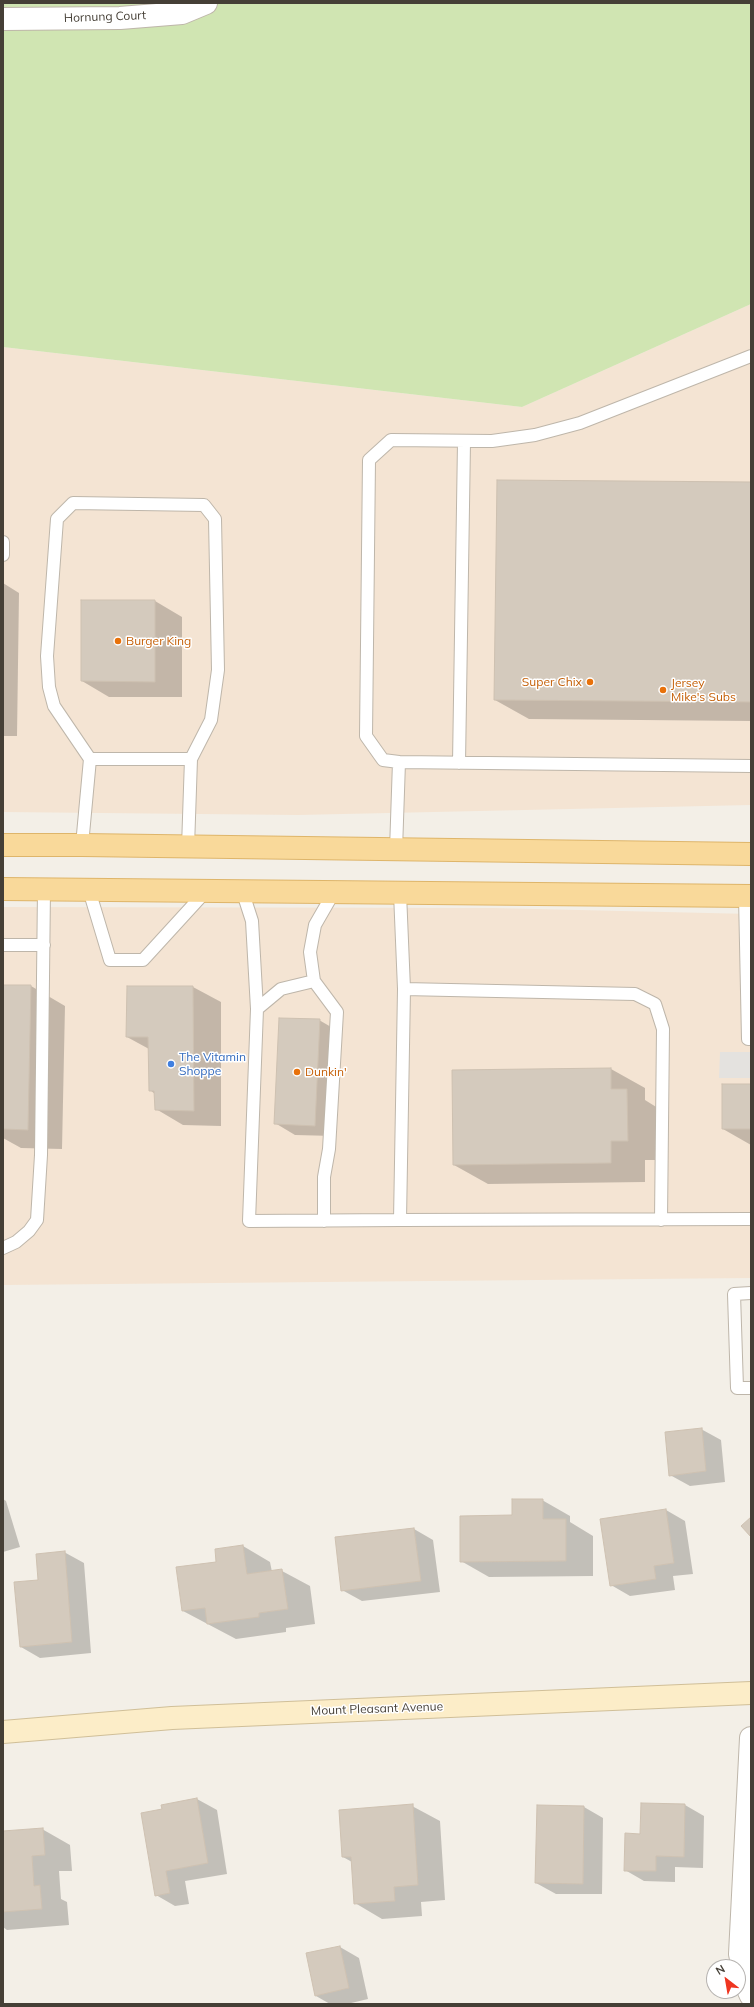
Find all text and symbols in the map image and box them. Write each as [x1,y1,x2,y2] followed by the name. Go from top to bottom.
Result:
[64,8,146,26] street label: Hornung Court
[126,634,191,648] place label: Burger King
[113,636,123,646] marker: Burger King
[522,675,582,689] place label: Super Chix
[671,676,736,704] place label: Jersey Mike's Subs
[585,677,595,687] marker: Super Chix
[658,685,668,695] marker: Jersey Mike's Subs
[179,1050,246,1078] place label: The Vitamin Shoppe
[166,1059,176,1069] marker: The Vitamin Shoppe
[305,1065,347,1079] place label: Dunkin'
[292,1067,302,1077] marker: Dunkin'
[311,1699,443,1719] street label: Mount Pleasant Avenue
[706,1959,746,1999] north arrow
[713,1961,728,1978] text: N

